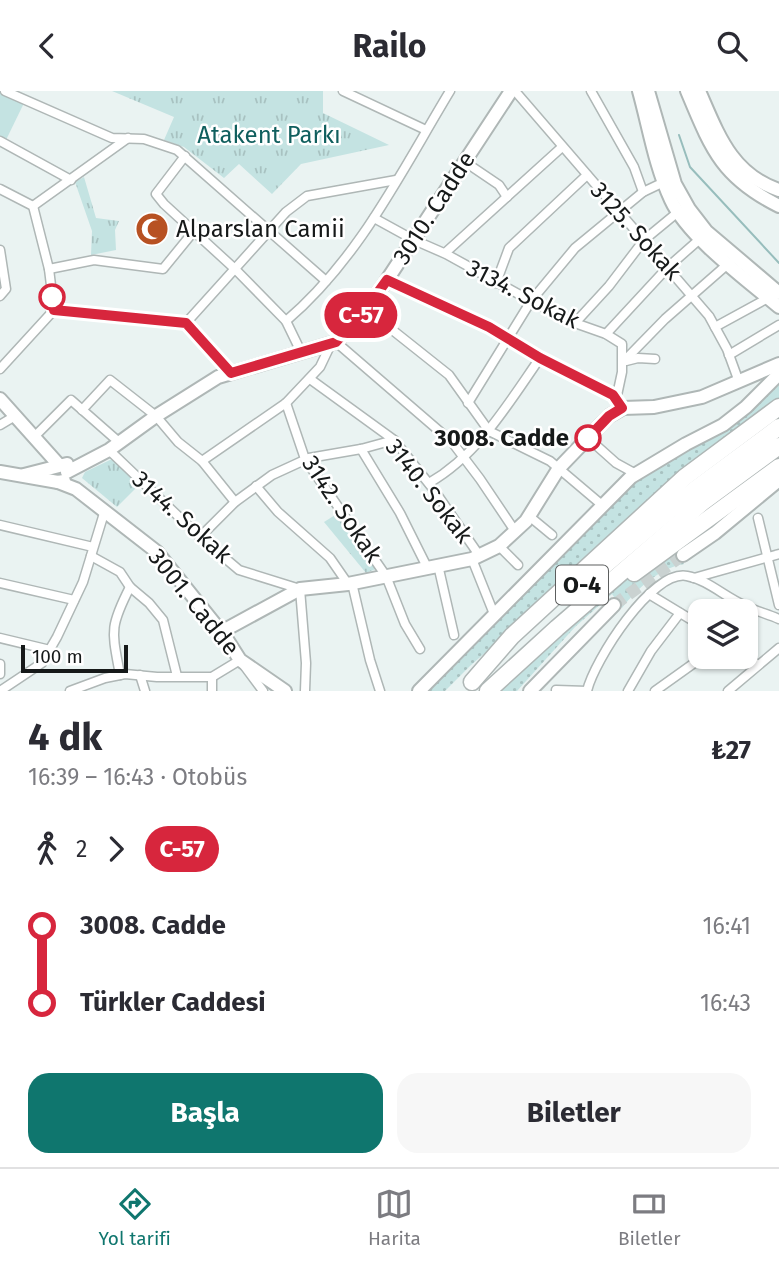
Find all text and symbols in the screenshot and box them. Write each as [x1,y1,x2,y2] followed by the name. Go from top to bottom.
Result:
[28,27,66,65] icon: back
[352,27,427,65] text: Railo
[713,27,751,65] icon: search
[197,121,341,149] park label: Atakent Parkı
[387,146,481,270] street label: 3010. Cadde
[585,176,688,286] street label: 3125. Sokak
[133,210,171,248] mosque icon: Alparslan Camii
[176,215,345,243] place label: Alparslan Camii
[462,254,585,335] street label: 3134. Sokak
[39,284,65,310] unlabelled marker
[312,292,410,338] line badge: C-57
[338,301,384,329] text: C-57
[433,424,569,452] place label: 3008. Cadde
[575,425,601,451] marker: 3008. Cadde
[380,433,479,549] street label: 3140. Sokak
[296,450,388,568] street label: 3142. Sokak
[127,465,238,569] street label: 3144. Sokak
[143,543,245,661] street label: 3001. Cadde
[556,565,608,605] road number: O-4
[688,599,758,669] map controls
[688,599,758,669] button: layers
[21,642,128,674] scale bar
[32,645,83,668] text: 100 m
[28,714,102,760] text: 4 dk
[711,735,751,766] text: ₺27
[28,763,247,791] text: 16:39 – 16:43 · Otobüs
[28,830,66,868] icon: walk
[97,830,135,868] icon: forward
[76,835,87,863] text: 2
[159,835,205,863] text: C-57
[80,910,226,941] text: 3008. Cadde
[703,912,751,940] text: 16:41
[80,987,266,1018] text: Türkler Caddesi
[700,989,751,1017] text: 16:43
[28,1073,383,1153] button: Başla
[397,1073,751,1153] button: Biletler
[98,1185,171,1250] tab: Yol tarifi
[368,1185,421,1250] tab: Harita
[618,1185,680,1250] tab: Biletler

